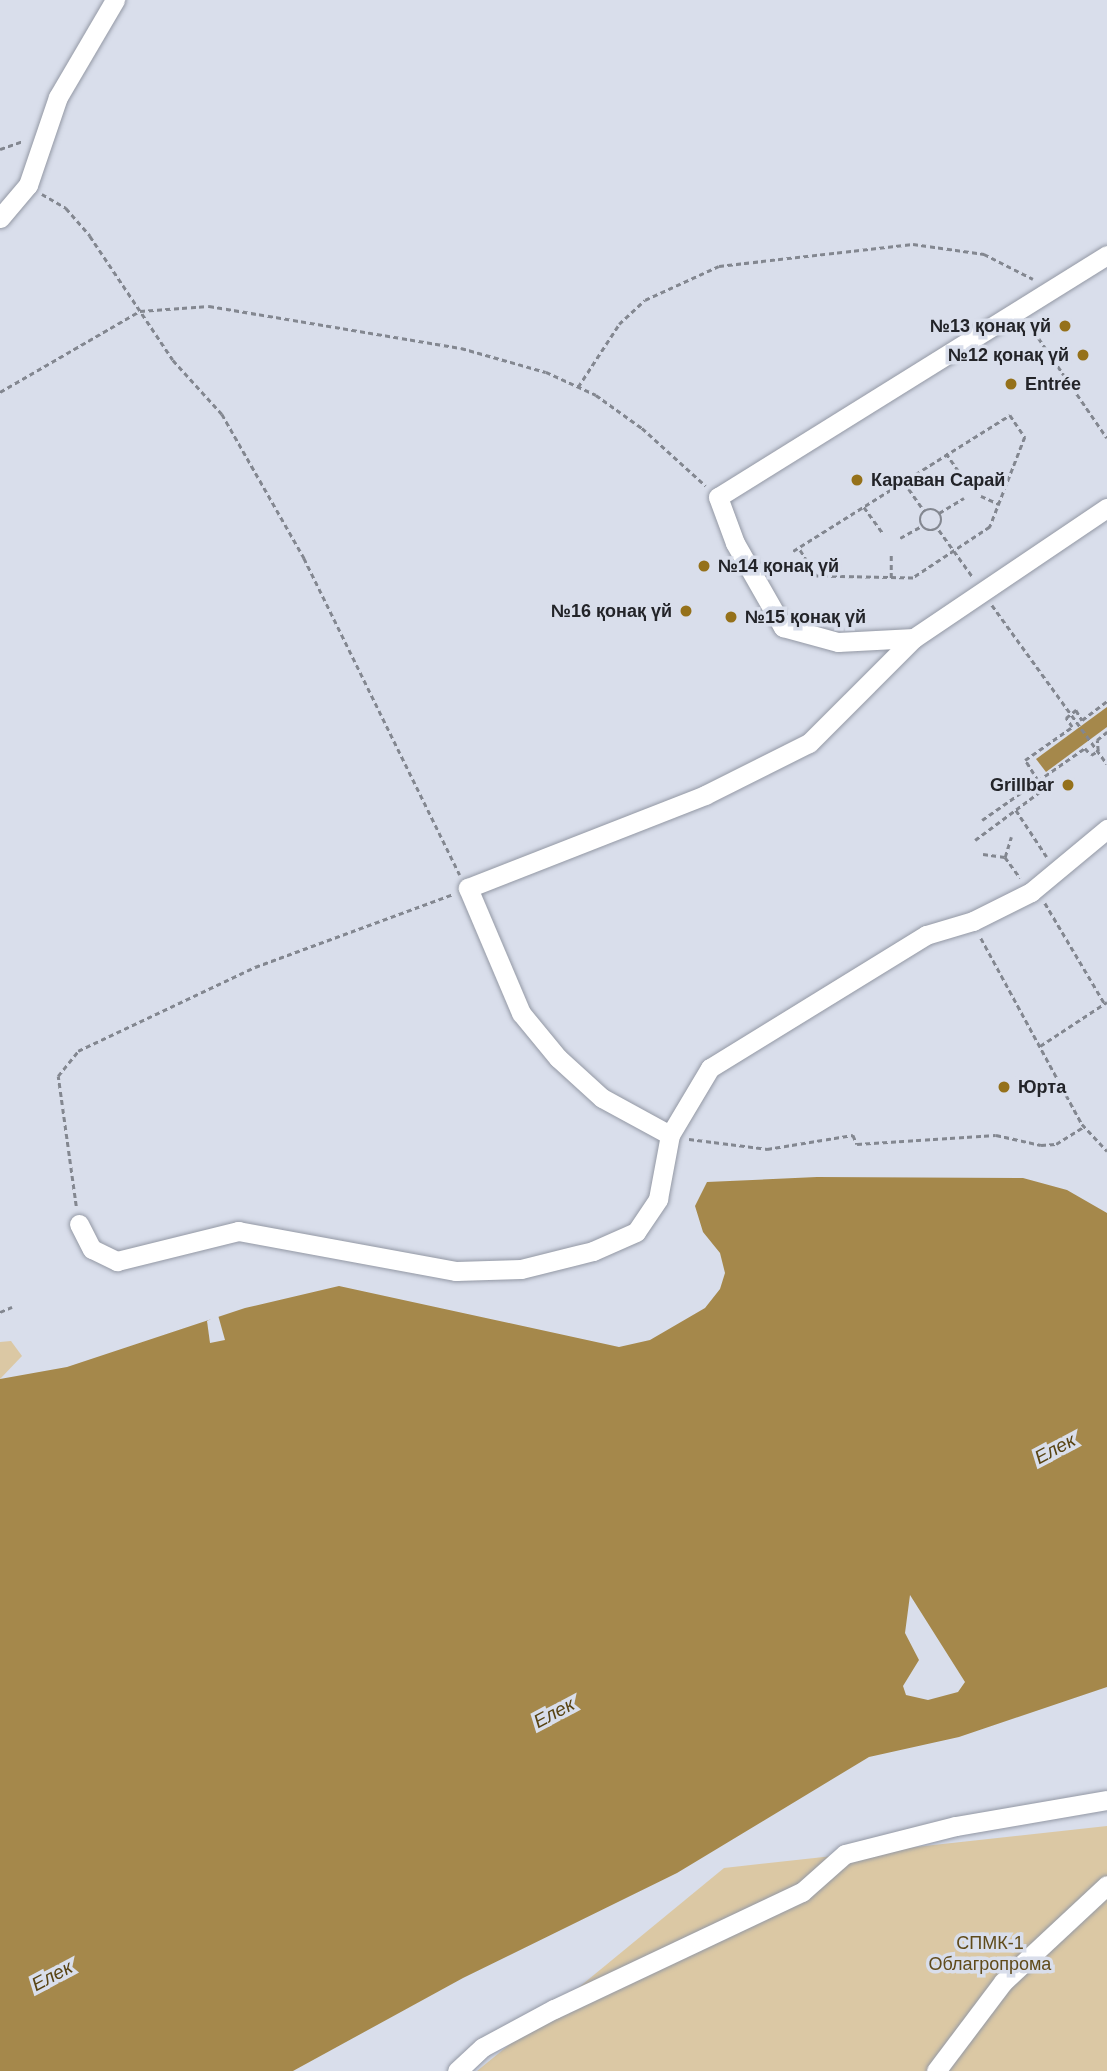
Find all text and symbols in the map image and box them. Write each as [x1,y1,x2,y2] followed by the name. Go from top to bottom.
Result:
[930,315,1051,337] place label: №13 қонақ үй
[1057,318,1073,334] marker: №13 қонақ үй
[948,344,1069,366] place label: №12 қонақ үй
[1075,347,1091,363] marker: №12 қонақ үй
[1025,373,1081,395] place label: Entrée
[1003,376,1019,392] marker: Entrée
[871,469,1005,491] place label: Караван Сарай
[849,472,865,488] marker: Караван Сарай
[718,555,839,577] place label: №14 қонақ үй
[696,558,712,574] marker: №14 қонақ үй
[551,600,672,622] place label: №16 қонақ үй
[678,603,694,619] marker: №16 қонақ үй
[745,606,866,628] place label: №15 қонақ үй
[723,609,739,625] marker: №15 қонақ үй
[990,774,1054,796] place label: Grillbar
[1060,777,1076,793] marker: Grillbar
[1018,1076,1066,1098] place label: Юрта
[996,1079,1012,1095] marker: Юрта
[1031,1429,1079,1469] water label: Елек
[530,1693,578,1733] water label: Елек
[929,1933,1051,1976] park label: СПМК-1 Облагропрома
[28,1956,76,1996] water label: Елек

